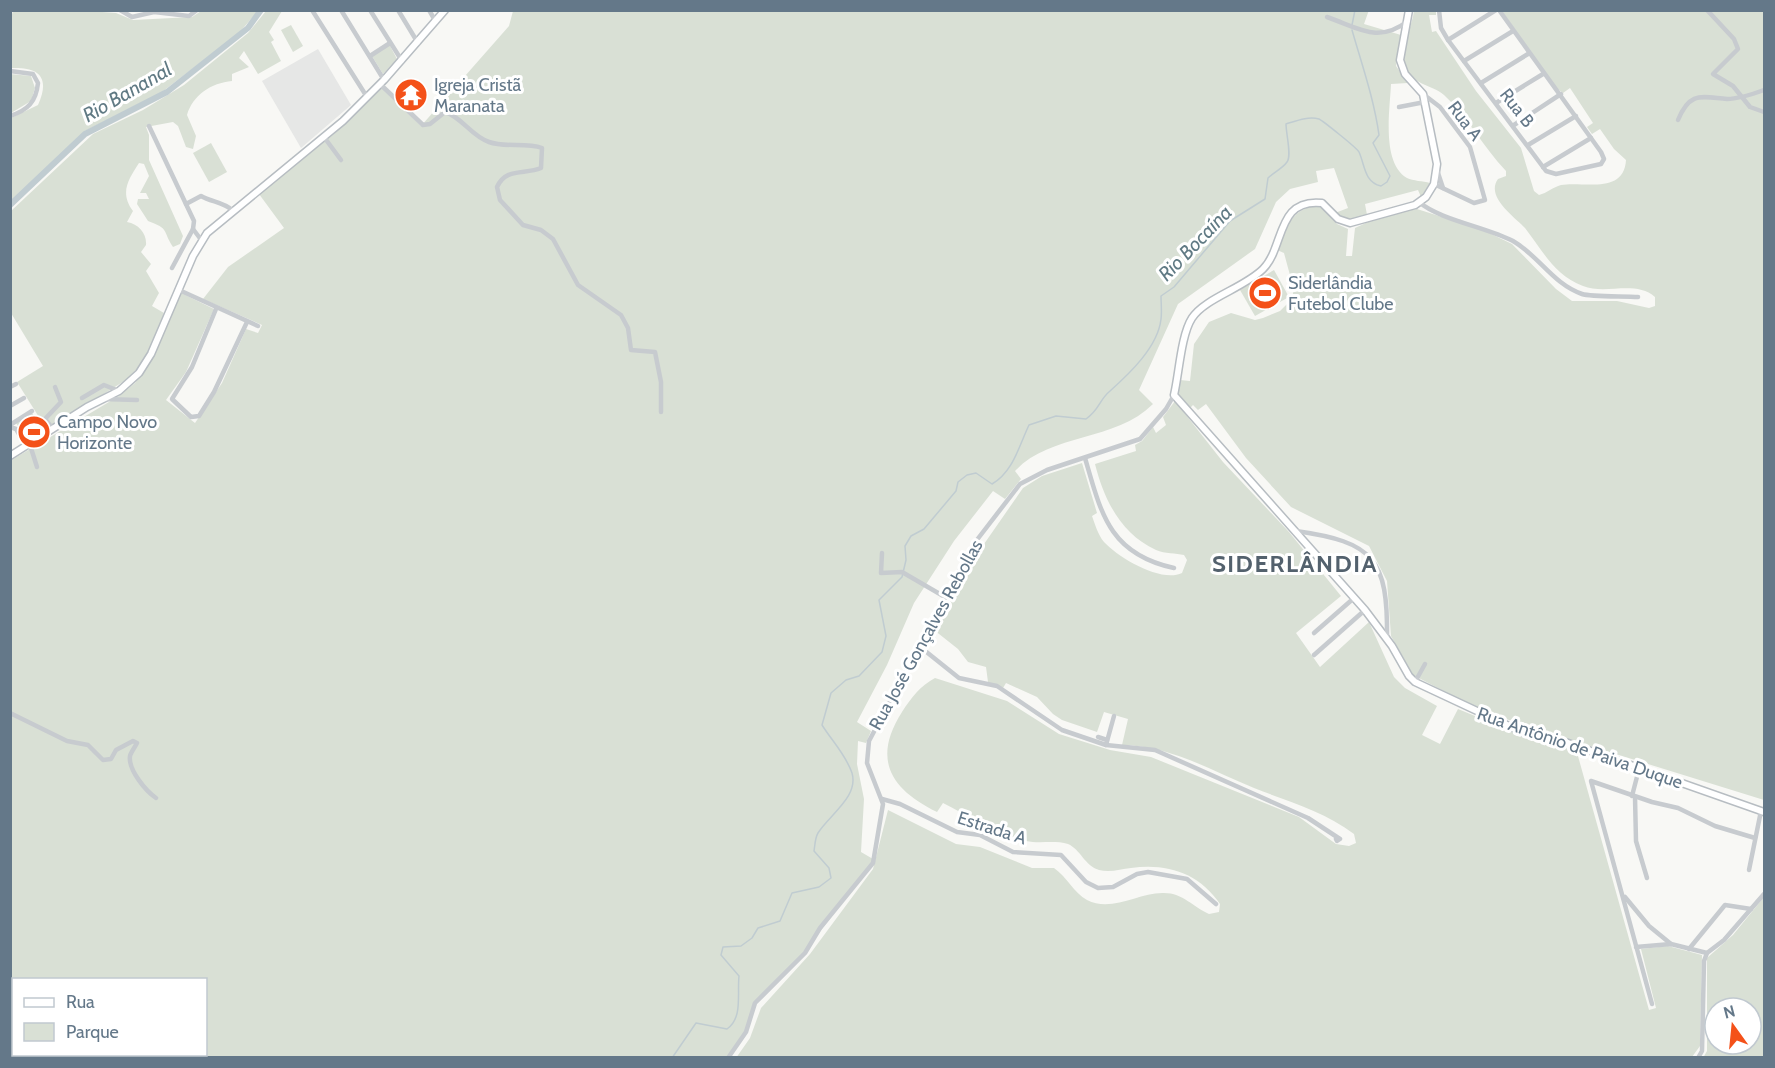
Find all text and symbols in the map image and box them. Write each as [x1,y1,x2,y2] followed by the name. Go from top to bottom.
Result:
[78,57,176,127] water label: Rio Bananal
[434,74,521,117] place label: Igreja Cristã Maranata
[393,77,429,113] temple icon: Igreja Cristã Maranata
[1495,84,1539,132] street label: Rua B
[1443,97,1487,145] street label: Rua A
[1153,200,1237,286] water label: Rio Bocaína
[1288,272,1394,315] place label: Siderlândia Futebol Clube
[1247,275,1283,311] sports icon: Siderlândia Futebol Clube
[57,411,157,454] place label: Campo Novo Horizonte
[16,414,52,450] sports icon: Campo Novo Horizonte
[864,536,988,734] street label: Rua José Gonçalves Rebollas
[1212,549,1378,578] district label: SIDERLÂNDIA
[1474,702,1686,794] street label: Rua Antônio de Paiva Duque
[955,807,1029,849] street label: Estrada A
[12,978,207,1056] legend
[66,991,95,1013] text: Rua
[1703,996,1763,1056] north arrow
[1721,1001,1737,1023] text: N
[66,1021,119,1043] text: Parque

